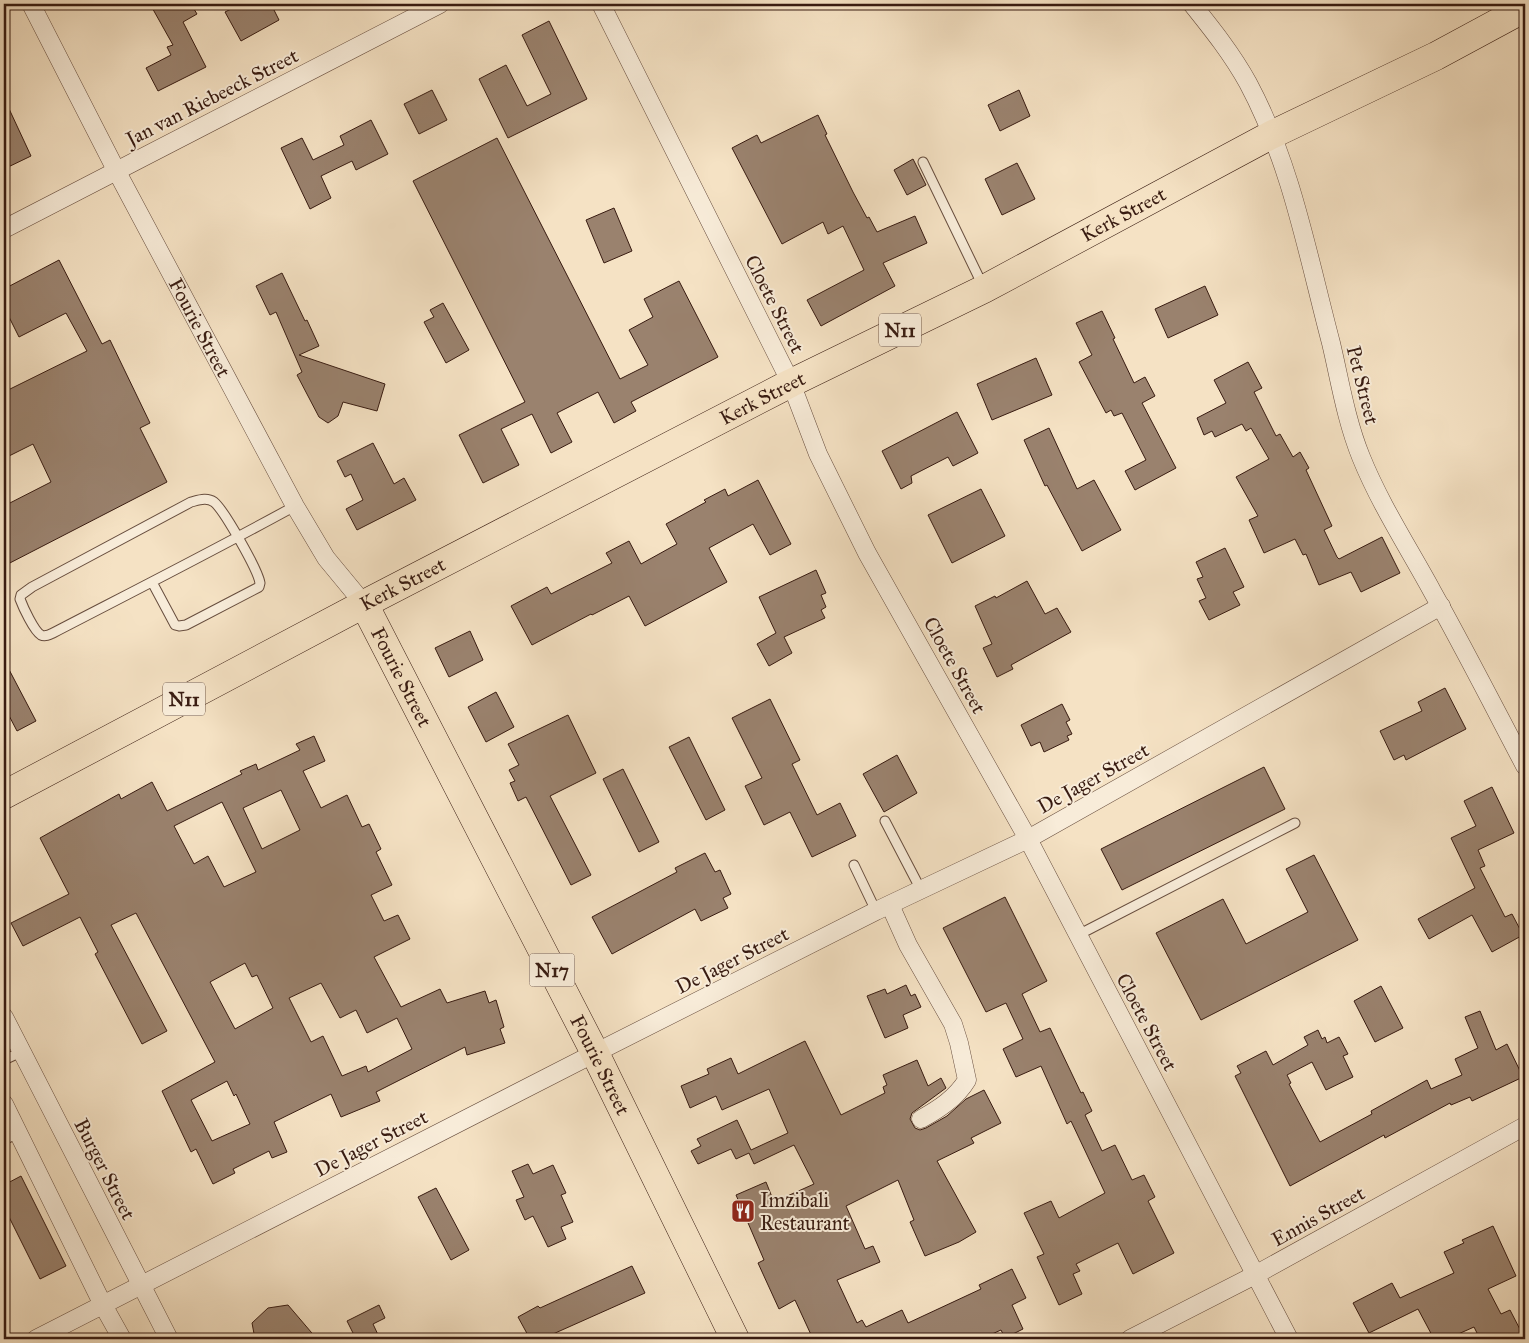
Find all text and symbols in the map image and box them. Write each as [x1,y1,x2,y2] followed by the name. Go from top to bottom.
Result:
[120,43,303,153] street label: Jan van Riebeeck Street
[1077,182,1170,247] street label: Kerk Street
[740,251,810,357] street label: Cloete Street
[164,274,236,381] street label: Fourie Street
[879,314,921,346] road number: N11
[1342,343,1384,427] street label: Pet Street
[715,366,809,430] street label: Kerk Street
[356,552,449,616] street label: Kerk Street
[919,612,991,718] street label: Cloete Street
[366,623,437,731] street label: Fourie Street
[163,682,205,716] road number: N11
[1033,738,1153,819] street label: De Jager Street
[671,921,793,1000] street label: De Jager Street
[530,954,574,986] road number: N17
[1111,969,1183,1075] street label: Cloete Street
[565,1011,635,1119] street label: Fourie Street
[310,1104,432,1183] street label: De Jager Street
[68,1114,141,1224] street label: Burger Street
[1267,1181,1369,1251] street label: Ennis Street
[760,1188,850,1235] place label: Imzibali Restaurant
[730,1198,756,1224] restaurant icon: Imzibali Restaurant

